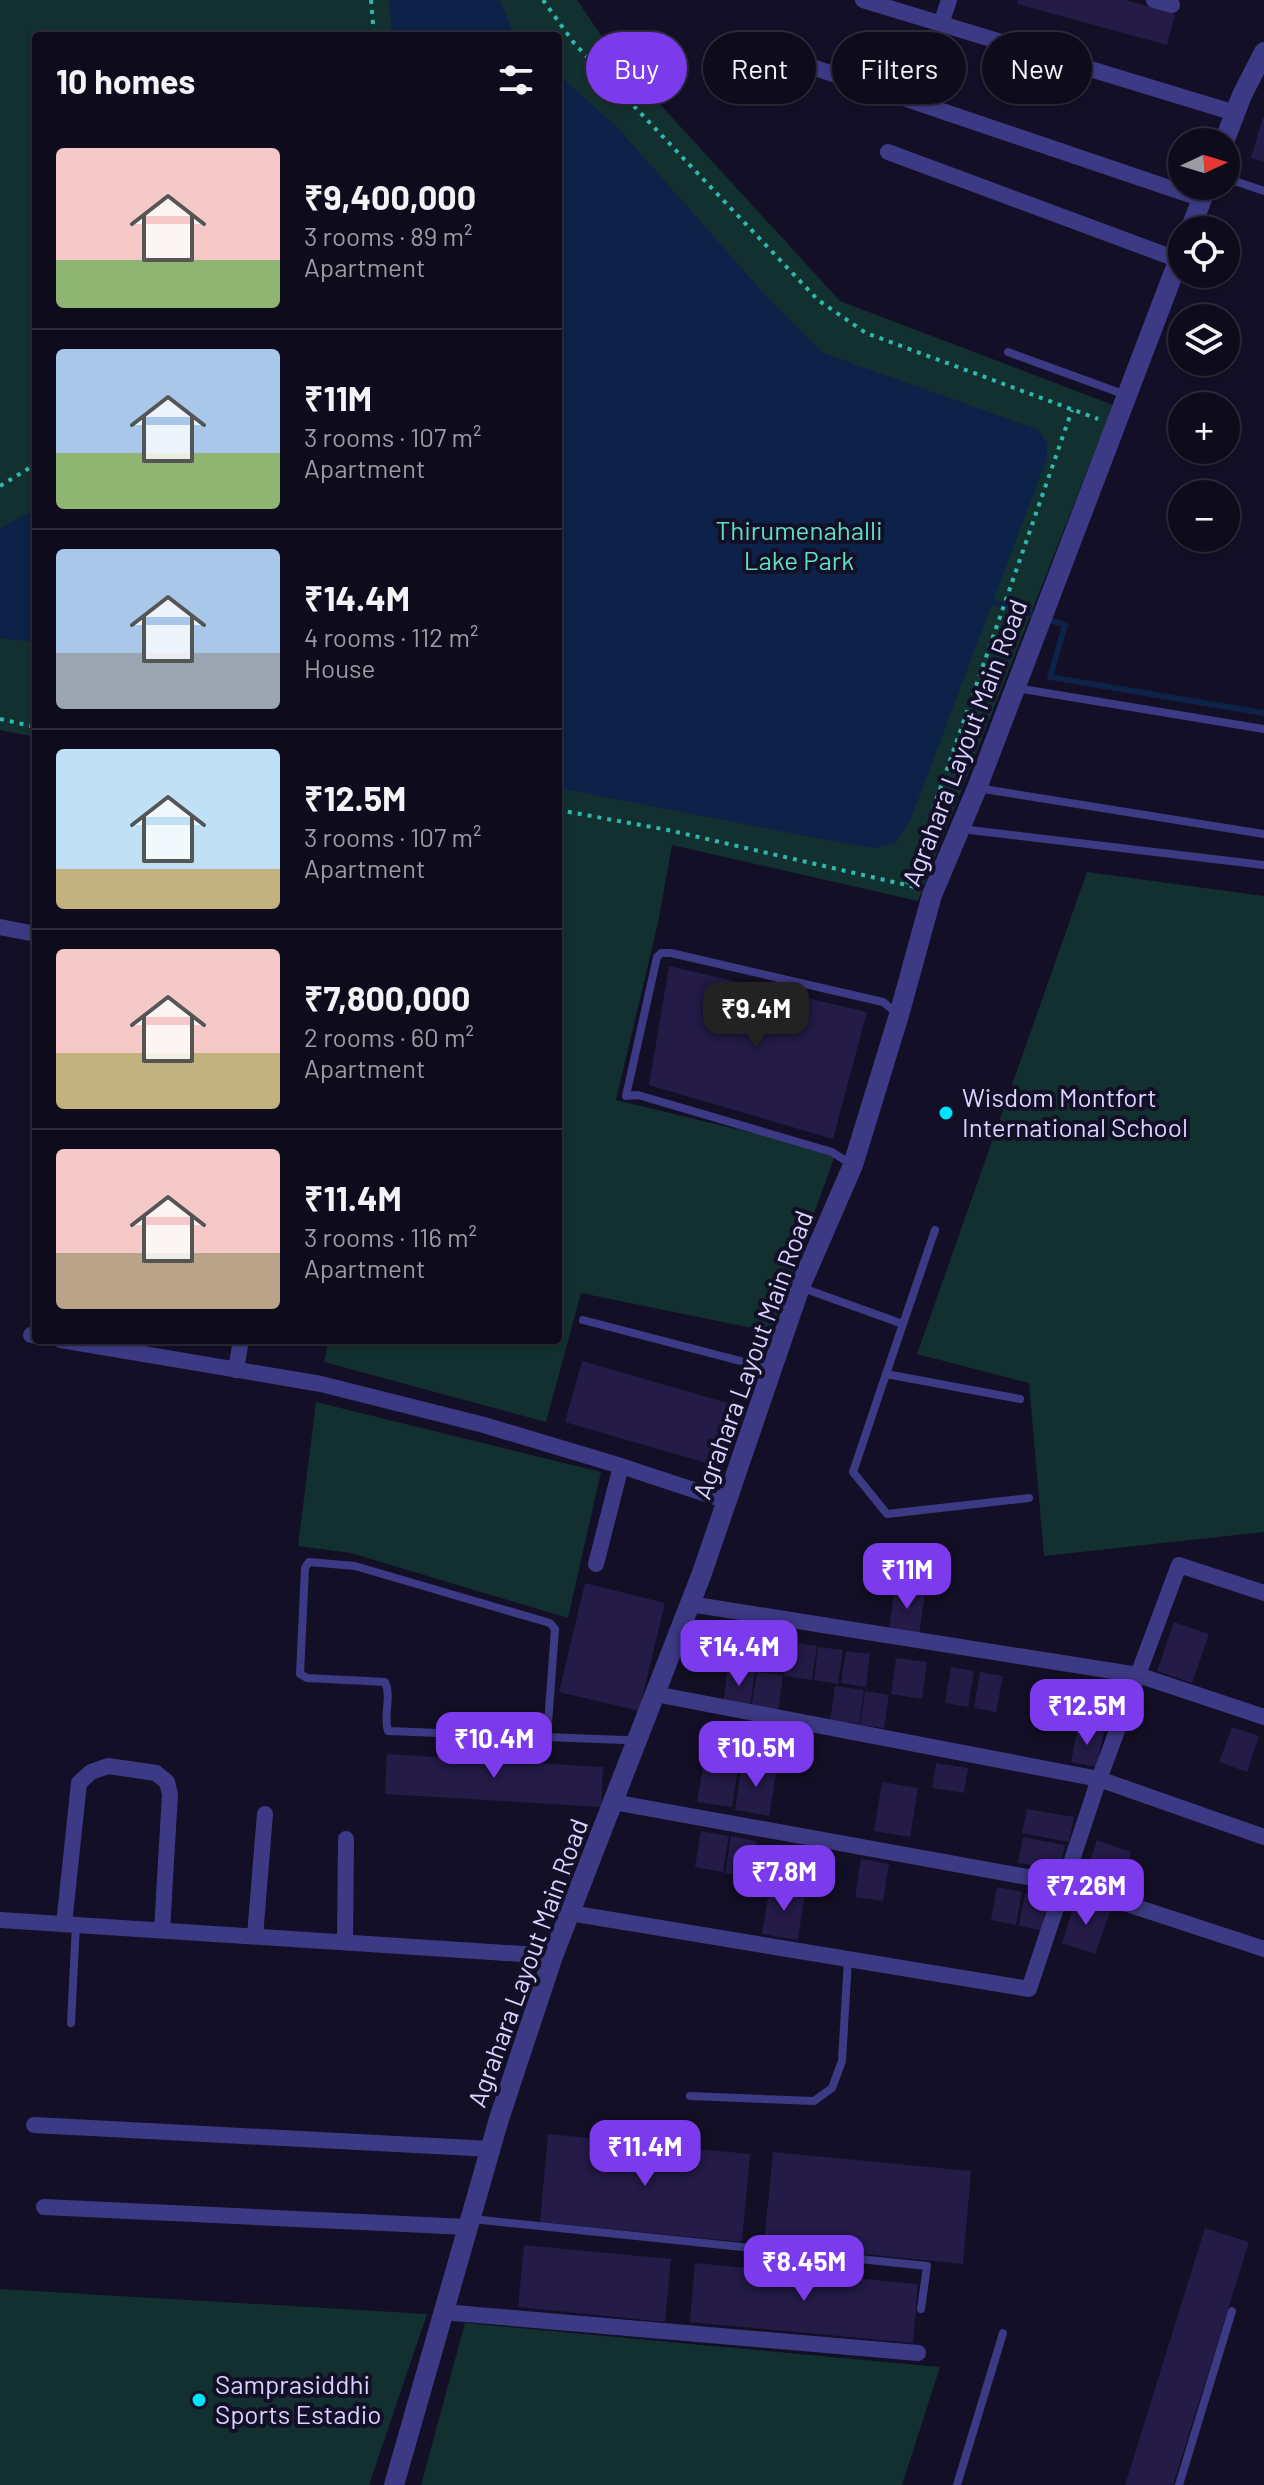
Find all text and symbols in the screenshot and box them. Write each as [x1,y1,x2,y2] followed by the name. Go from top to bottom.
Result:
[586,32,687,104] chip: Buy
[703,32,816,104] chip: Rent
[832,32,966,104] chip: Filters
[982,32,1092,104] chip: New
[494,58,538,102] icon: filters
[56,60,195,101] text: 10 homes
[1168,128,1240,200] north arrow
[1168,128,1240,552] map controls
[304,176,476,217] text: ₹9,400,000
[120,180,216,276] icon: home
[1168,216,1240,288] button: locate
[304,220,472,251] text: 3 rooms · 89 m²
[304,251,425,282] text: Apartment
[1168,304,1240,376] button: layers
[304,377,372,418] text: ₹11M
[120,381,216,477] icon: home
[1168,392,1240,464] button: +
[304,421,481,452] text: 3 rooms · 107 m²
[304,452,425,483] text: Apartment
[1168,480,1240,552] button: −
[715,514,883,575] park label: Thirumenahalli Lake Park
[304,577,410,618] text: ₹14.4M
[120,581,216,677] icon: home
[895,595,1033,890] street label: Agrahara Layout Main Road
[304,621,478,652] text: 4 rooms · 112 m²
[304,652,375,683] text: House
[304,777,406,818] text: ₹12.5M
[120,781,216,877] icon: home
[304,821,481,852] text: 3 rooms · 107 m²
[304,852,425,883] text: Apartment
[304,977,471,1018] text: ₹7,800,000
[120,981,216,1077] icon: home
[700,982,812,1050] pin: ₹9.4M
[721,992,791,1023] text: ₹9.4M
[304,1021,474,1052] text: 2 rooms · 60 m²
[304,1052,425,1083] text: Apartment
[962,1081,1188,1142] place label: Wisdom Montfort International School
[937,1104,955,1122] marker: Wisdom Montfort International School
[304,1177,402,1218] text: ₹11.4M
[120,1181,216,1277] icon: home
[685,1206,818,1503] street label: Agrahara Layout Main Road
[304,1221,477,1252] text: 3 rooms · 116 m²
[304,1252,425,1283] text: Apartment
[860,1543,954,1611] pin: ₹11M
[881,1553,933,1584] text: ₹11M
[674,1620,804,1688] pin: ₹14.4M
[698,1630,780,1661] text: ₹14.4M
[1022,1679,1152,1747] pin: ₹12.5M
[1048,1689,1126,1720] text: ₹12.5M
[429,1712,559,1780] pin: ₹10.4M
[691,1721,821,1789] pin: ₹10.5M
[454,1722,534,1753] text: ₹10.4M
[717,1731,795,1762] text: ₹10.5M
[460,1814,593,2111] street label: Agrahara Layout Main Road
[728,1845,840,1913] pin: ₹7.8M
[751,1855,817,1886] text: ₹7.8M
[1021,1859,1151,1927] pin: ₹7.26M
[1046,1869,1126,1900] text: ₹7.26M
[580,2120,710,2188] pin: ₹11.4M
[608,2130,682,2161] text: ₹11.4M
[739,2235,869,2303] pin: ₹8.45M
[762,2245,846,2276] text: ₹8.45M
[215,2368,381,2429] place label: Samprasiddhi Sports Estadio
[190,2391,208,2409] marker: Samprasiddhi Sports Estadio

